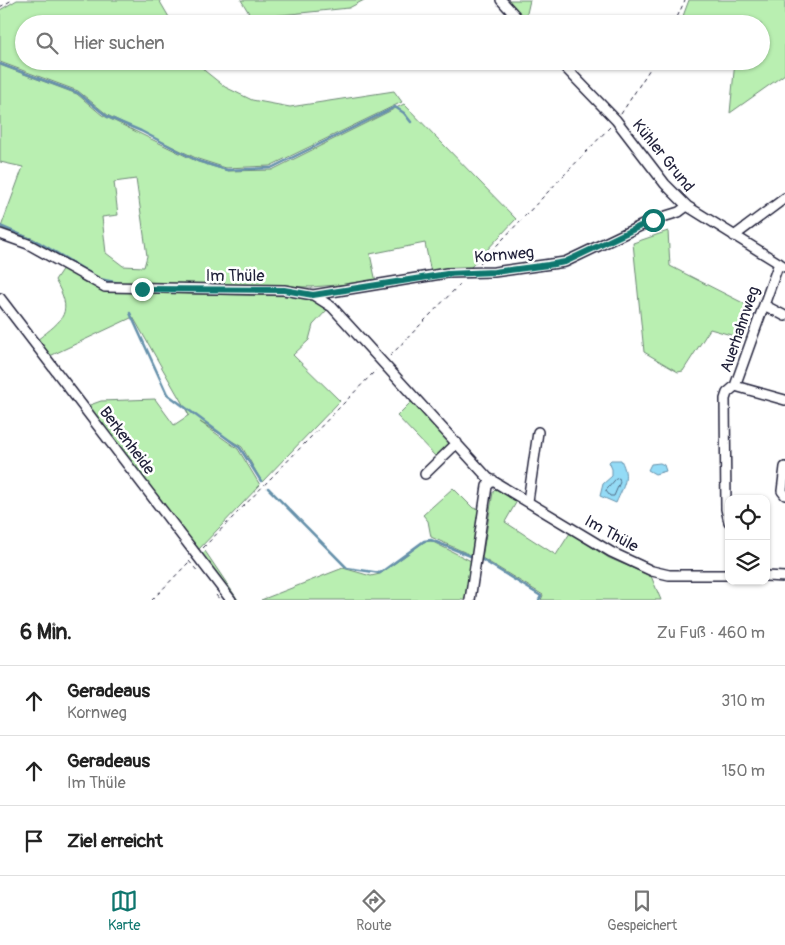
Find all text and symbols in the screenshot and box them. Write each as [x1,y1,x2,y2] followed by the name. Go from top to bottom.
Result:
[15,15,770,70] search box
[33,29,61,57] icon: search
[73,31,165,55] text: Hier suchen
[628,115,699,196] street label: Kühler Grund
[642,209,665,232] route start
[473,242,535,268] street label: Kornweg
[206,266,264,286] street label: Im Thüle
[131,278,154,301] route end
[716,284,764,375] street label: Auerhahnweg
[95,403,159,479] street label: Berkenheide
[725,495,770,585] map controls
[725,495,770,540] button: locate
[581,511,642,557] street label: Im Thüle
[725,540,770,585] button: layers
[20,619,72,646] text: 6 Min.
[657,623,765,643] text: Zu Fuß · 460 m
[67,679,150,703] text: Geradeaus
[20,687,48,715] icon: ahead
[721,691,765,711] text: 310 m
[67,703,127,723] text: Kornweg
[67,749,150,773] text: Geradeaus
[20,757,48,785] icon: ahead
[721,761,765,781] text: 150 m
[67,773,126,793] text: Im Thüle
[20,827,48,855] icon: arrive
[67,829,163,853] text: Ziel erreicht
[108,887,140,934] tab: Karte
[356,887,392,934] tab: Route
[607,887,677,934] tab: Gespeichert

